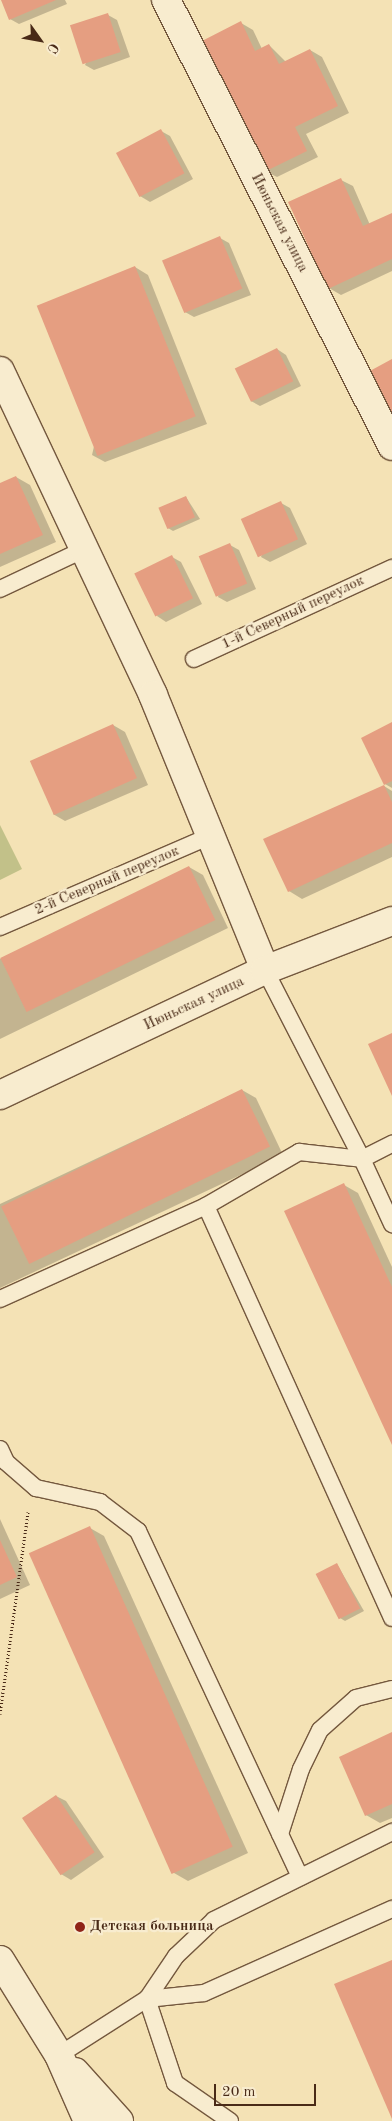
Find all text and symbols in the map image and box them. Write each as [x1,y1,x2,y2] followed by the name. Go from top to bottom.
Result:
[15,15,65,65] north arrow
[44,40,61,56] text: С
[246,171,312,275] street label: Июньская улица
[219,572,367,654] street label: 1-й Северный переулок
[32,842,182,920] street label: 2-й Северный переулок
[141,973,247,1035] street label: Июньская улица
[90,1918,214,1936] place label: Детская больница
[74,1921,86,1933] marker: Детская больница
[217,2074,320,2106] scale bar
[222,2085,256,2100] text: 20 m

